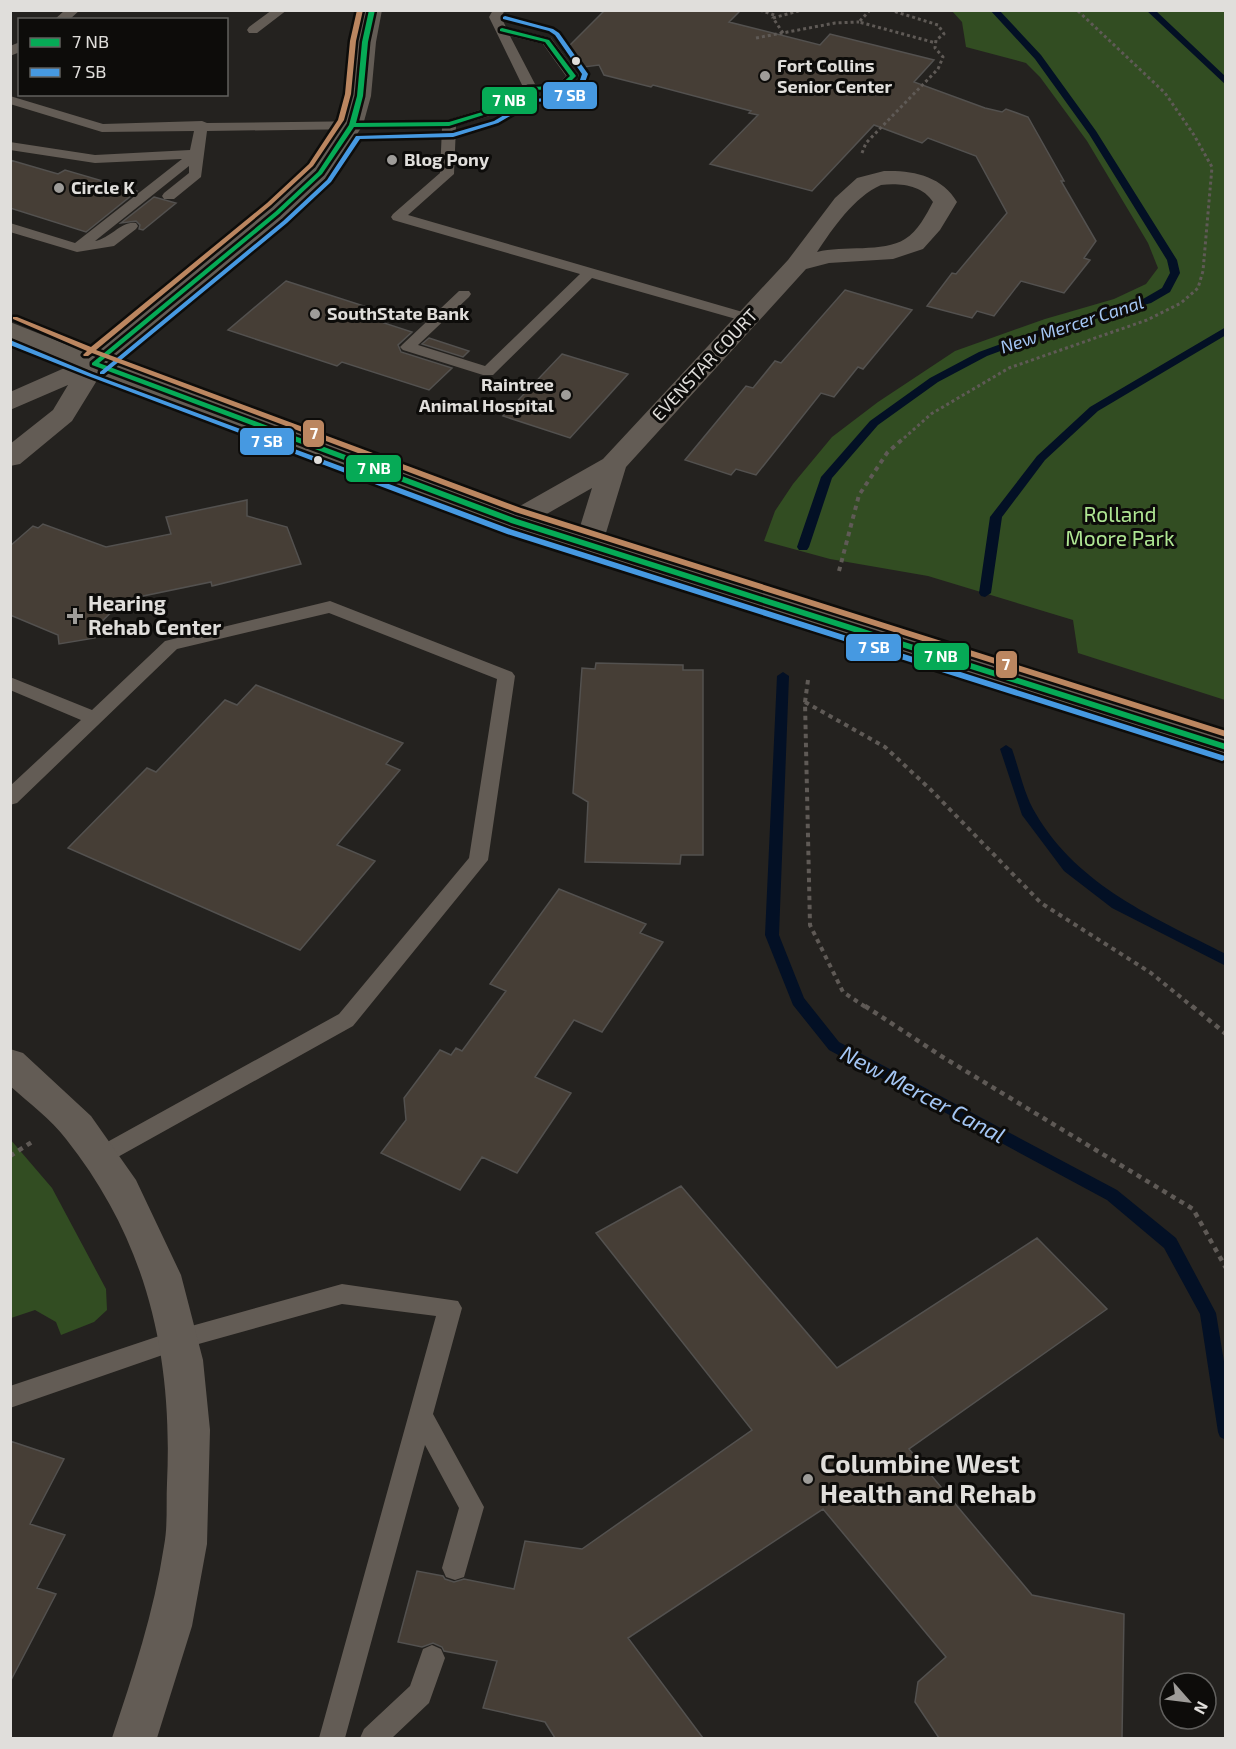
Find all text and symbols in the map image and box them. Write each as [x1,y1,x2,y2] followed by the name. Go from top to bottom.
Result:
[18,18,228,96] legend
[72,30,109,52] text: 7 NB
[777,54,892,97] place label: Fort Collins Senior Center
[570,55,582,67] unlabelled marker
[72,60,107,82] text: 7 SB
[758,69,772,83] marker: Fort Collins Senior Center
[542,81,598,110] line badge: 7 SB
[554,85,586,104] text: 7 SB
[481,86,538,115] line badge: 7 NB
[492,90,526,109] text: 7 NB
[404,148,490,170] place label: Blog Pony
[385,153,399,167] marker: Blog Pony
[71,176,135,198] place label: Circle K
[52,181,66,195] marker: Circle K
[997,290,1146,358] water label: New Mercer Canal
[327,302,469,324] place label: SouthState Bank
[647,303,762,425] street label: EVENSTAR COURT
[308,307,322,321] marker: SouthState Bank
[419,373,554,416] place label: Raintree Animal Hospital
[559,388,573,402] marker: Raintree Animal Hospital
[302,419,325,448] line badge: 7
[310,423,319,442] text: 7
[239,427,295,456] line badge: 7 SB
[251,431,283,450] text: 7 SB
[312,454,324,466] unlabelled marker
[345,454,402,483] line badge: 7 NB
[357,458,391,477] text: 7 NB
[1065,501,1175,550] park label: Rolland Moore Park
[88,590,221,639] place label: Hearing Rehab Center
[66,607,84,625] marker: Hearing Rehab Center
[845,633,902,662] line badge: 7 SB
[858,637,890,656] text: 7 SB
[913,642,970,671] line badge: 7 NB
[924,646,958,665] text: 7 NB
[995,650,1018,679] line badge: 7
[1002,654,1011,673] text: 7
[837,1039,1010,1148] water label: New Mercer Canal
[820,1447,1036,1508] place label: Columbine West Health and Rehab
[801,1472,815,1486] marker: Columbine West Health and Rehab
[1158,1671,1218,1731] north arrow
[1191,1699,1213,1718] text: N

